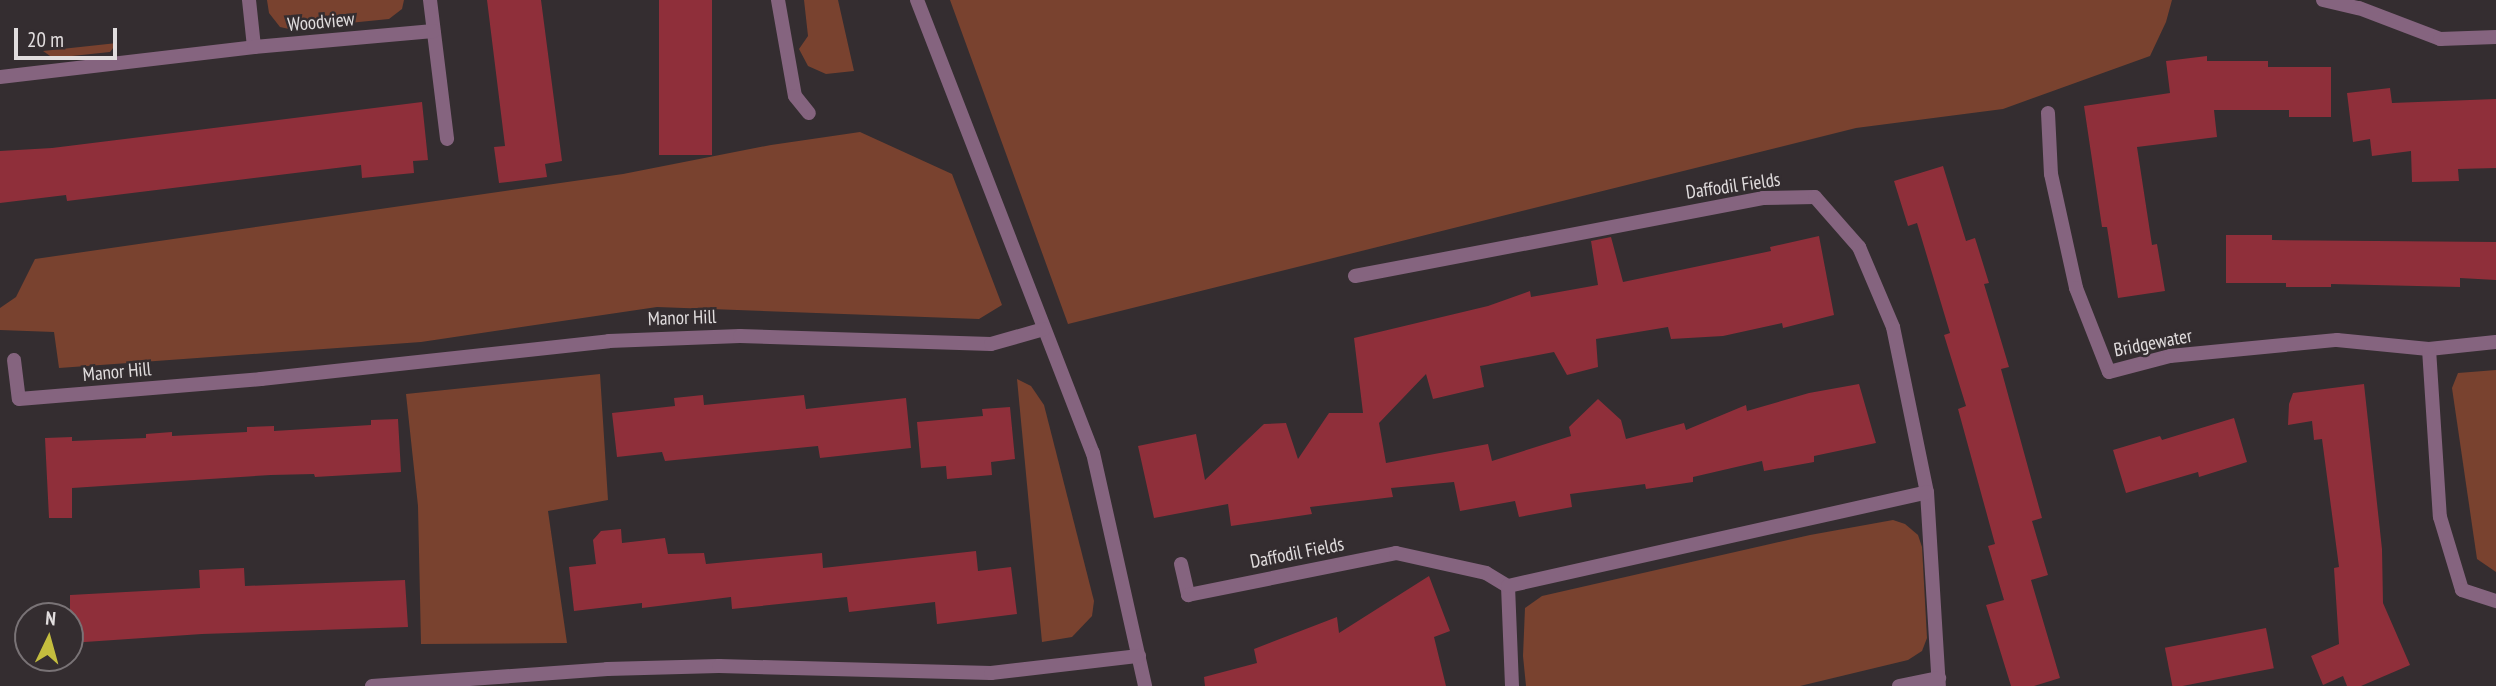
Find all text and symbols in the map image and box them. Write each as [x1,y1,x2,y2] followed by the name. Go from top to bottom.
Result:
[287,8,355,36] street label: Woodview
[18,14,121,58] scale bar
[27,26,64,53] text: 20 m
[1684,168,1782,204] street label: Daffodil Fields
[647,305,717,331] street label: Manor Hill
[2112,324,2194,362] street label: Bridgewater
[82,358,152,386] street label: Manor Hill
[1248,533,1346,573] street label: Daffodil Fields
[14,602,84,672] north arrow
[44,606,57,630] text: N

